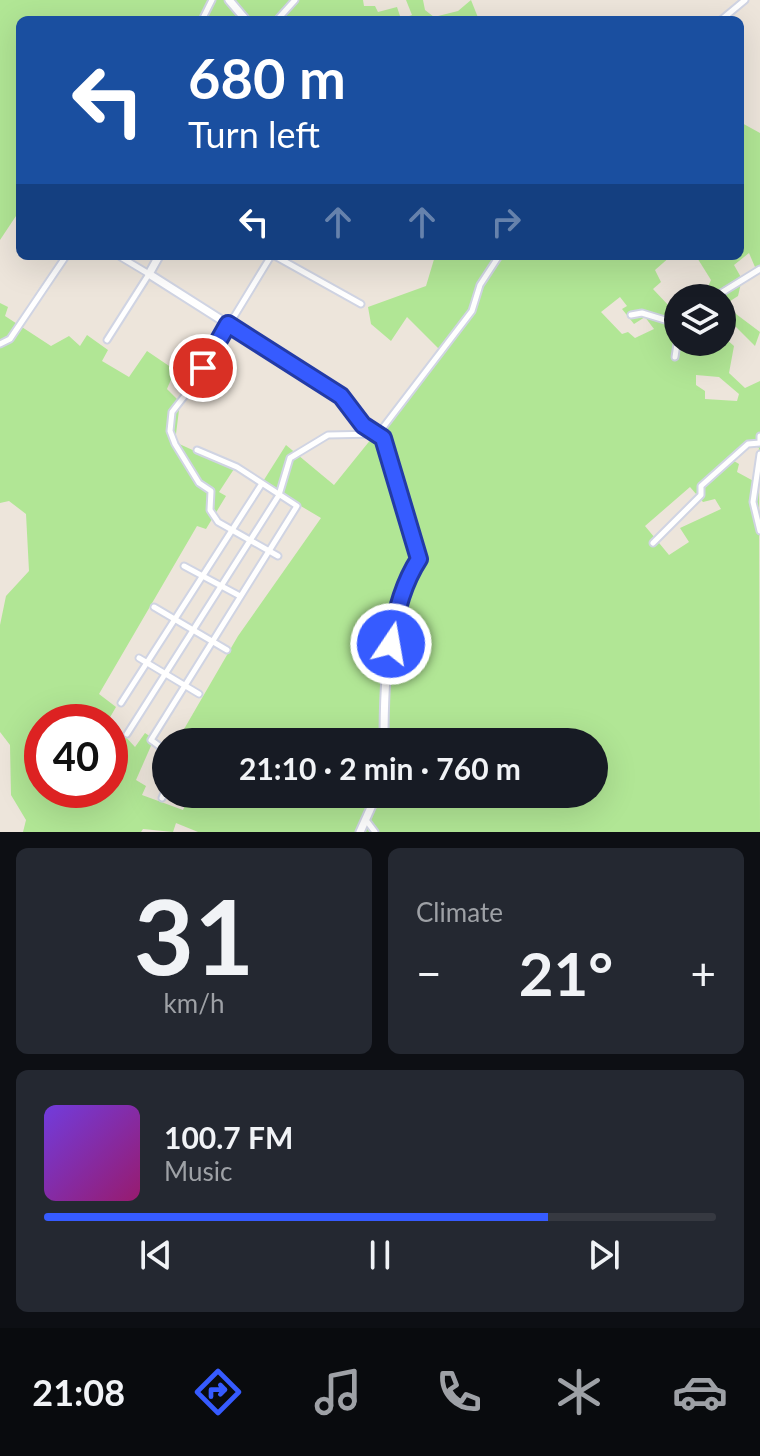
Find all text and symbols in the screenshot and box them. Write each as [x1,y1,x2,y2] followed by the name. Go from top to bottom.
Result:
[188,44,346,111] text: 680 m
[56,48,160,152] icon: left
[188,112,320,156] text: Turn left
[232,200,276,244] icon: left
[316,200,360,244] icon: ahead
[400,200,444,244] icon: ahead
[484,200,528,244] icon: right
[664,284,736,356] map controls
[664,284,736,356] button: layers
[169,334,237,402] pin
[181,346,225,390] icon: arrive
[349,602,433,686] position arrow
[24,704,128,808] speed limit sign: 40
[239,750,521,786] text: 21:10 · 2 min · 760 m
[134,872,254,997] text: 31
[416,896,503,928] text: Climate
[519,937,613,1009] text: 21°
[416,947,442,999] text: −
[690,947,716,999] text: +
[164,987,224,1019] text: km/h
[164,1119,293,1155] text: 100.7 FM
[164,1155,232,1187] text: Music
[134,1233,178,1277] icon: previous
[358,1233,402,1277] icon: pause
[582,1233,626,1277] icon: next
[190,1364,246,1420] icon: directions
[310,1364,366,1420] icon: music
[431,1364,487,1420] icon: phone
[551,1364,607,1420] icon: climate
[672,1364,728,1420] icon: car
[32,1370,125,1414] text: 21:08

